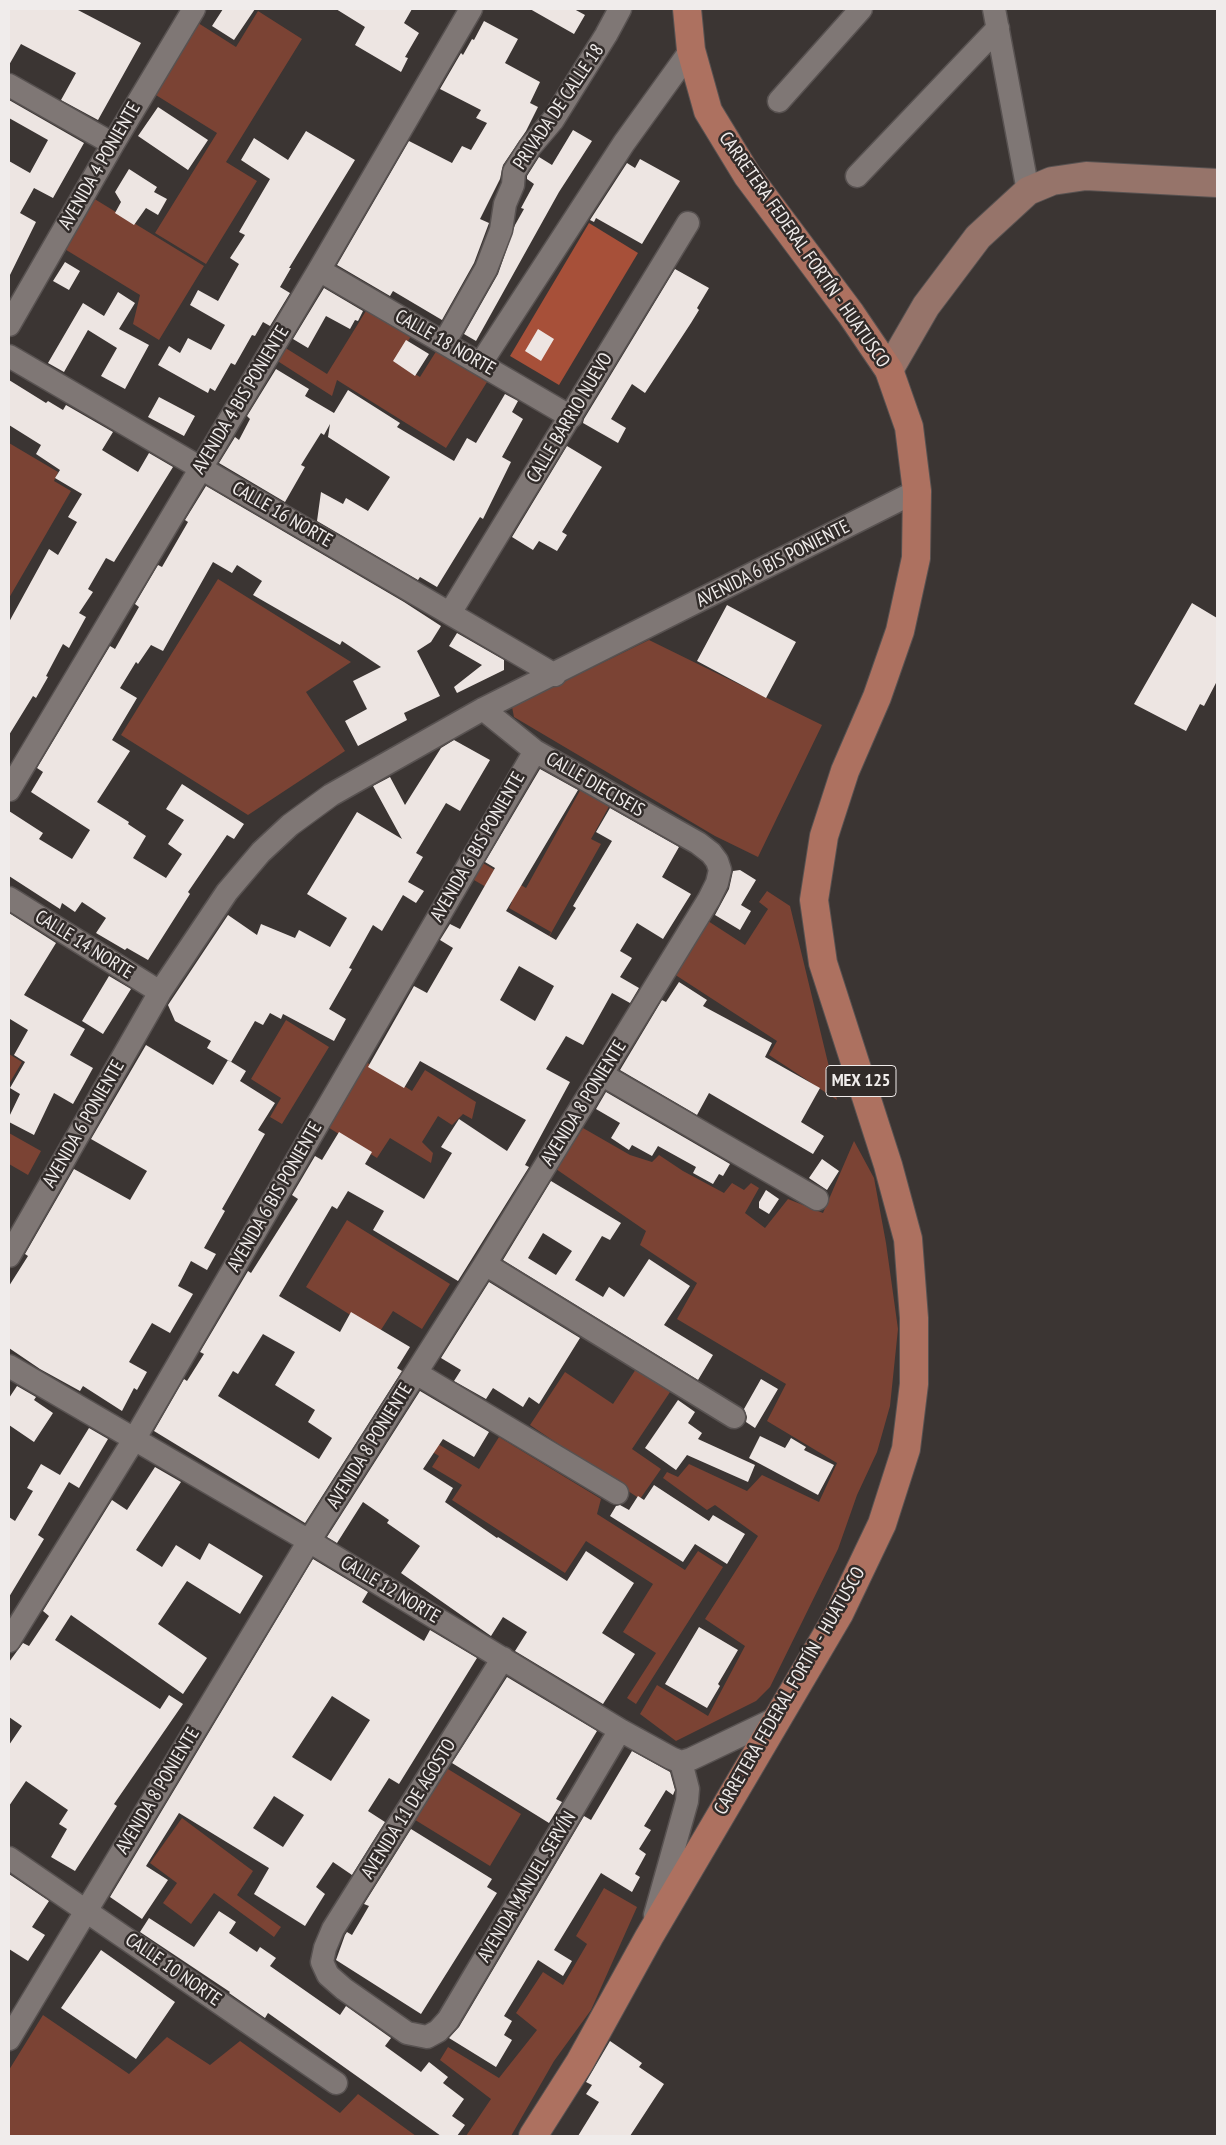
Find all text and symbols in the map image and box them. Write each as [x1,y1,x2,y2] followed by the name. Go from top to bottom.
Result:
[509,40,609,174] street label: PRIVADA DE CALLE 18
[54,98,146,234] street label: AVENIDA 4 PONIENTE
[714,128,894,372] street label: CARRETERA FEDERAL FORTÍN - HUATUSCO
[391,305,499,381] street label: CALLE 18 NORTE
[188,322,294,478] street label: AVENIDA 4 BIS PONIENTE
[522,349,618,487] street label: CALLE BARRIO NUEVO
[228,477,336,553] street label: CALLE 16 NORTE
[693,515,853,613] street label: AVENIDA 6 BIS PONIENTE
[542,748,648,822] street label: CALLE DIECISEIS
[426,768,530,926] street label: AVENIDA 6 BIS PONIENTE
[31,906,137,984] street label: CALLE 14 NORTE
[536,1036,632,1170] street label: AVENIDA 8 PONIENTE
[38,1056,130,1192] street label: AVENIDA 6 PONIENTE
[826,1066,896,1096] road number: MEX 125
[223,1118,327,1276] street label: AVENIDA 6 BIS PONIENTE
[322,1379,418,1513] street label: AVENIDA 8 PONIENTE
[336,1551,444,1629] street label: CALLE 12 NORTE
[710,1563,870,1819] street label: CARRETERA FEDERAL FORTÍN - HUATUSCO
[111,1724,205,1858] street label: AVENIDA 8 PONIENTE
[357,1735,461,1883] street label: AVENIDA 11 DE AGOSTO
[473,1807,581,1967] street label: AVENIDA MANUEL SERVÍN
[121,1929,225,2011] street label: CALLE 10 NORTE

